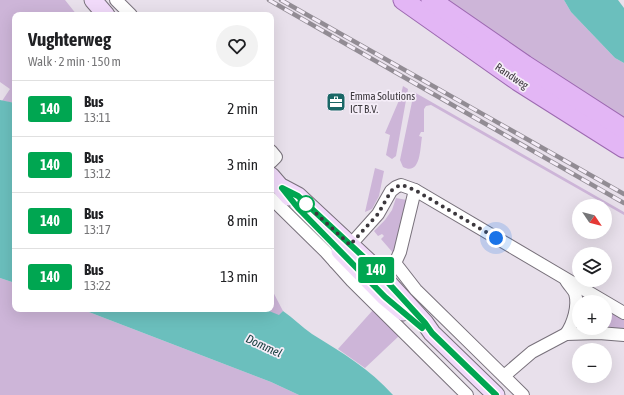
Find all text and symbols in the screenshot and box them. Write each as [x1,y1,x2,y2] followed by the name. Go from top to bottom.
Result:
[216,25,258,67] button: heart
[28,28,111,50] text: Vughterweg
[28,54,121,69] text: Walk · 2 min · 150 m
[493,61,531,92] street label: Randweg
[350,90,415,115] place label: Emma Solutions ICT B.V.
[325,91,347,113] office icon: Emma Solutions ICT B.V.
[84,93,104,110] text: Bus
[227,100,258,117] text: 2 min
[40,101,60,117] text: 140
[84,110,111,125] text: 13:11
[84,149,104,166] text: Bus
[227,156,258,173] text: 3 min
[40,157,60,173] text: 140
[84,166,111,181] text: 13:12
[297,195,315,213] unlabelled marker
[572,199,612,239] north arrow
[572,199,612,383] map controls
[84,205,104,222] text: Bus
[227,212,258,229] text: 8 min
[40,213,60,229] text: 140
[84,222,111,237] text: 13:17
[486,228,506,248] your location
[572,247,612,287] button: layers
[353,257,399,283] line badge: 140
[84,261,104,278] text: Bus
[366,262,386,278] text: 140
[220,268,258,285] text: 13 min
[40,269,60,285] text: 140
[84,278,111,293] text: 13:22
[572,295,612,335] button: +
[244,332,284,360] water label: Dommel
[572,343,612,383] button: −

